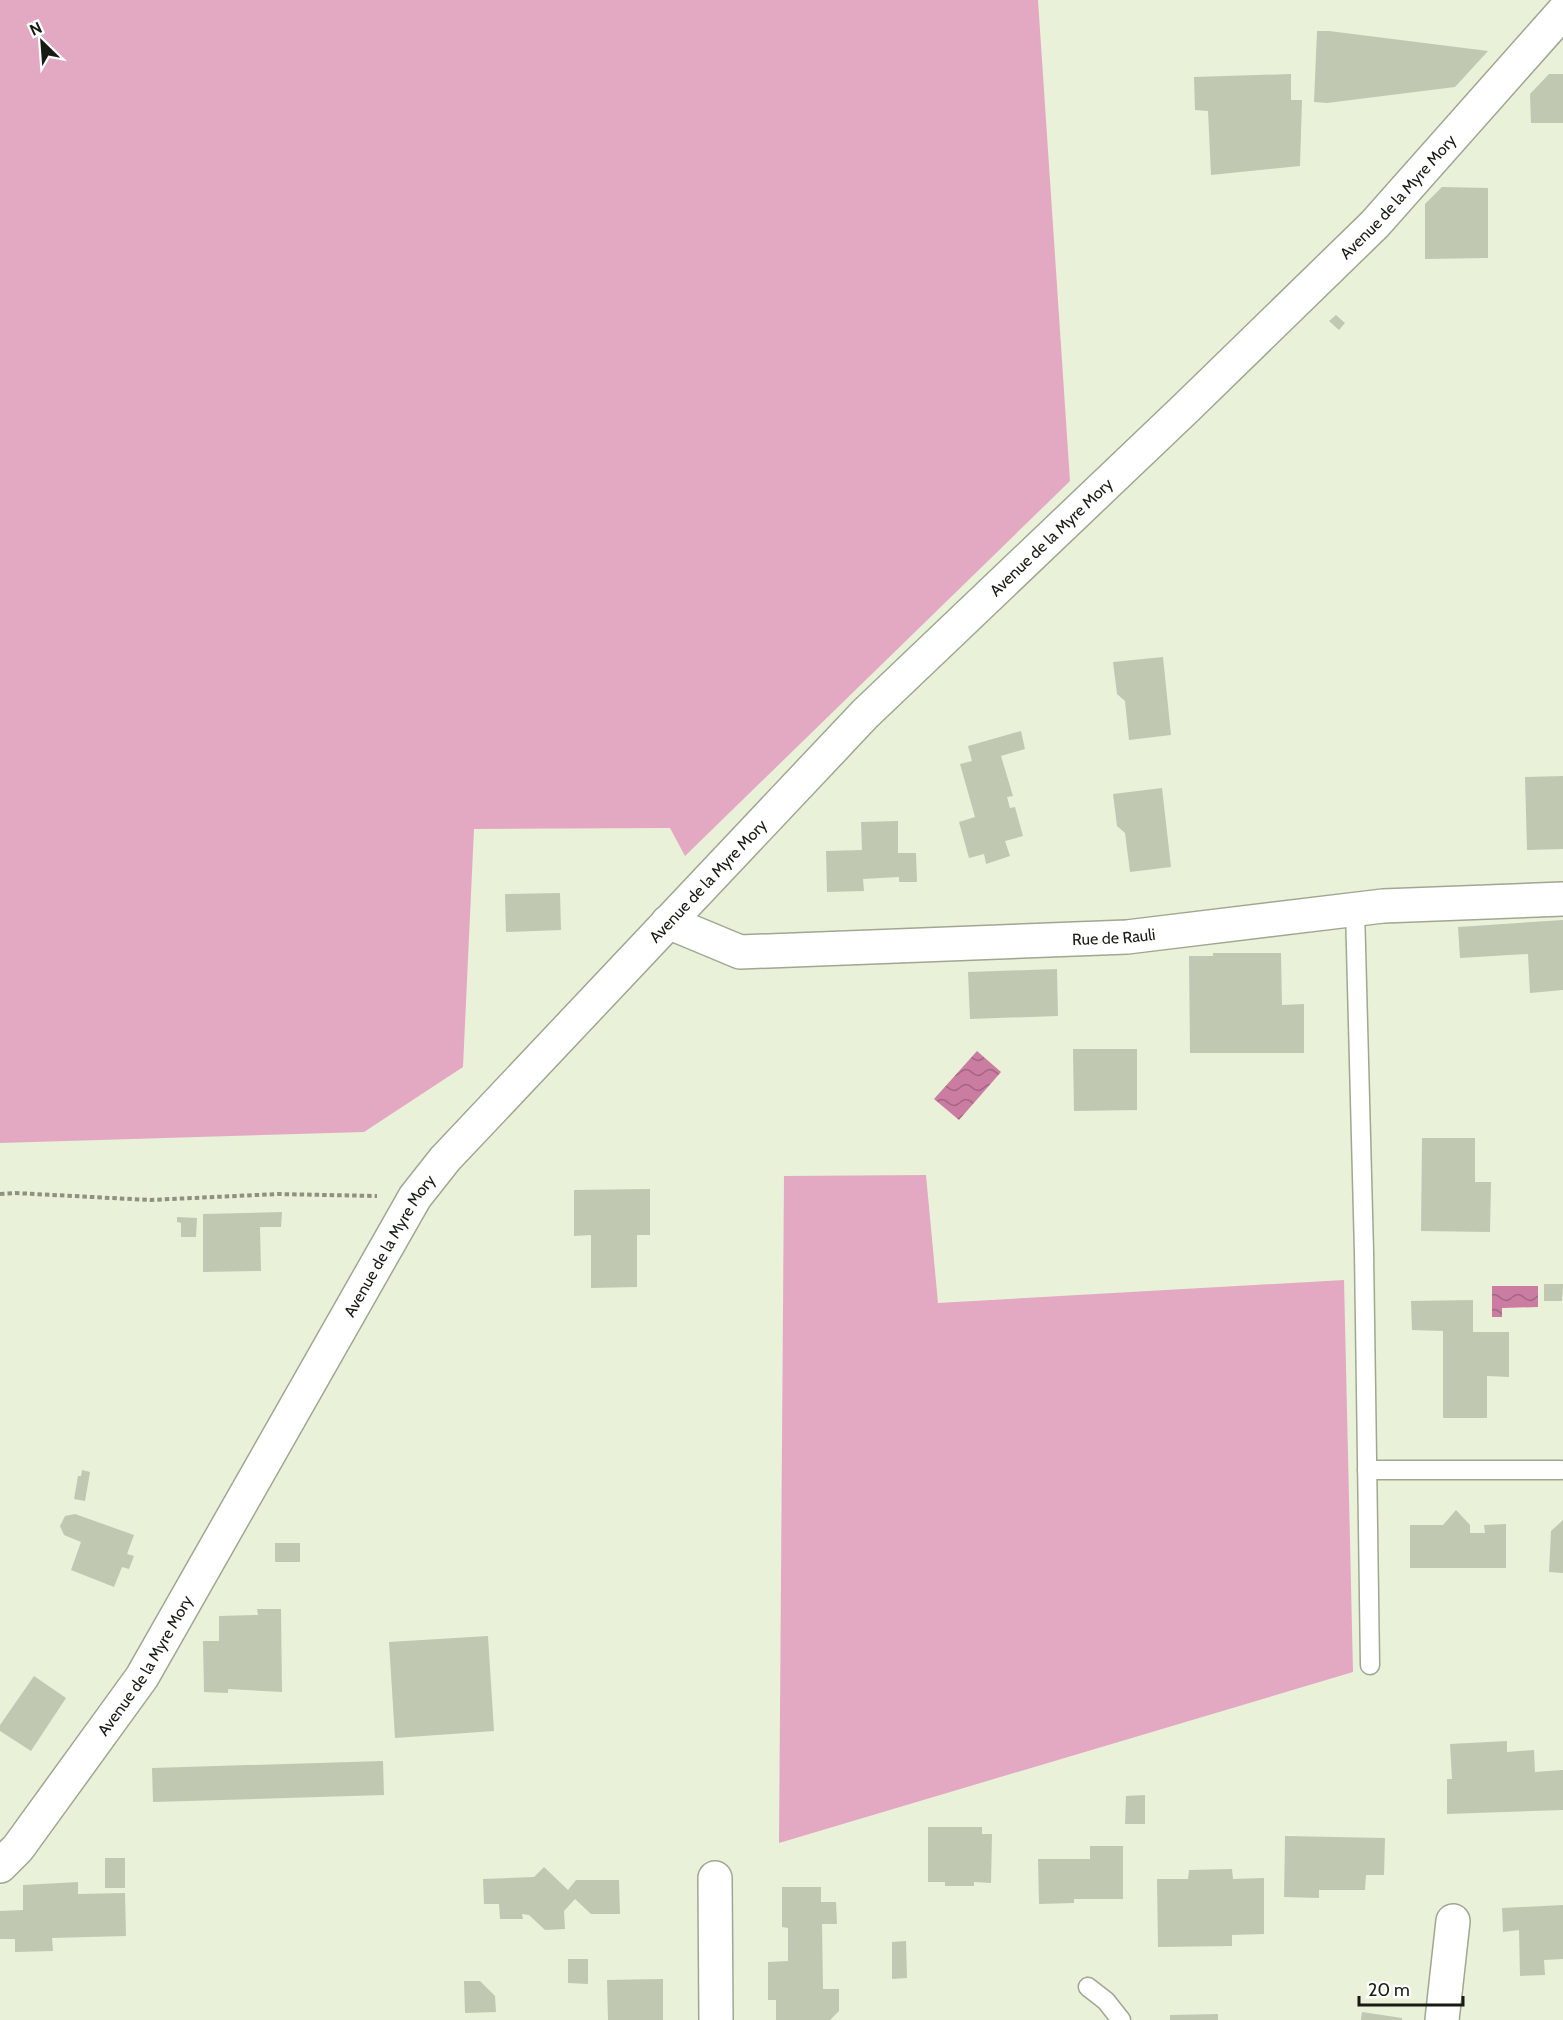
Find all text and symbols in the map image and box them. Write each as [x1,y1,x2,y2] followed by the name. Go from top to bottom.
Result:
[12,12,72,72] north arrow
[27,18,45,40] text: N
[1336,130,1460,263] street label: Avenue de la Myre Mory
[986,474,1116,600] street label: Avenue de la Myre Mory
[645,815,770,946] street label: Avenue de la Myre Mory
[1072,924,1156,949] street label: Rue de Rauli
[339,1170,439,1320] street label: Avenue de la Myre Mory
[93,1592,196,1739] street label: Avenue de la Myre Mory
[1359,1969,1462,2007] scale bar
[1368,1979,1410,2001] text: 20 m

